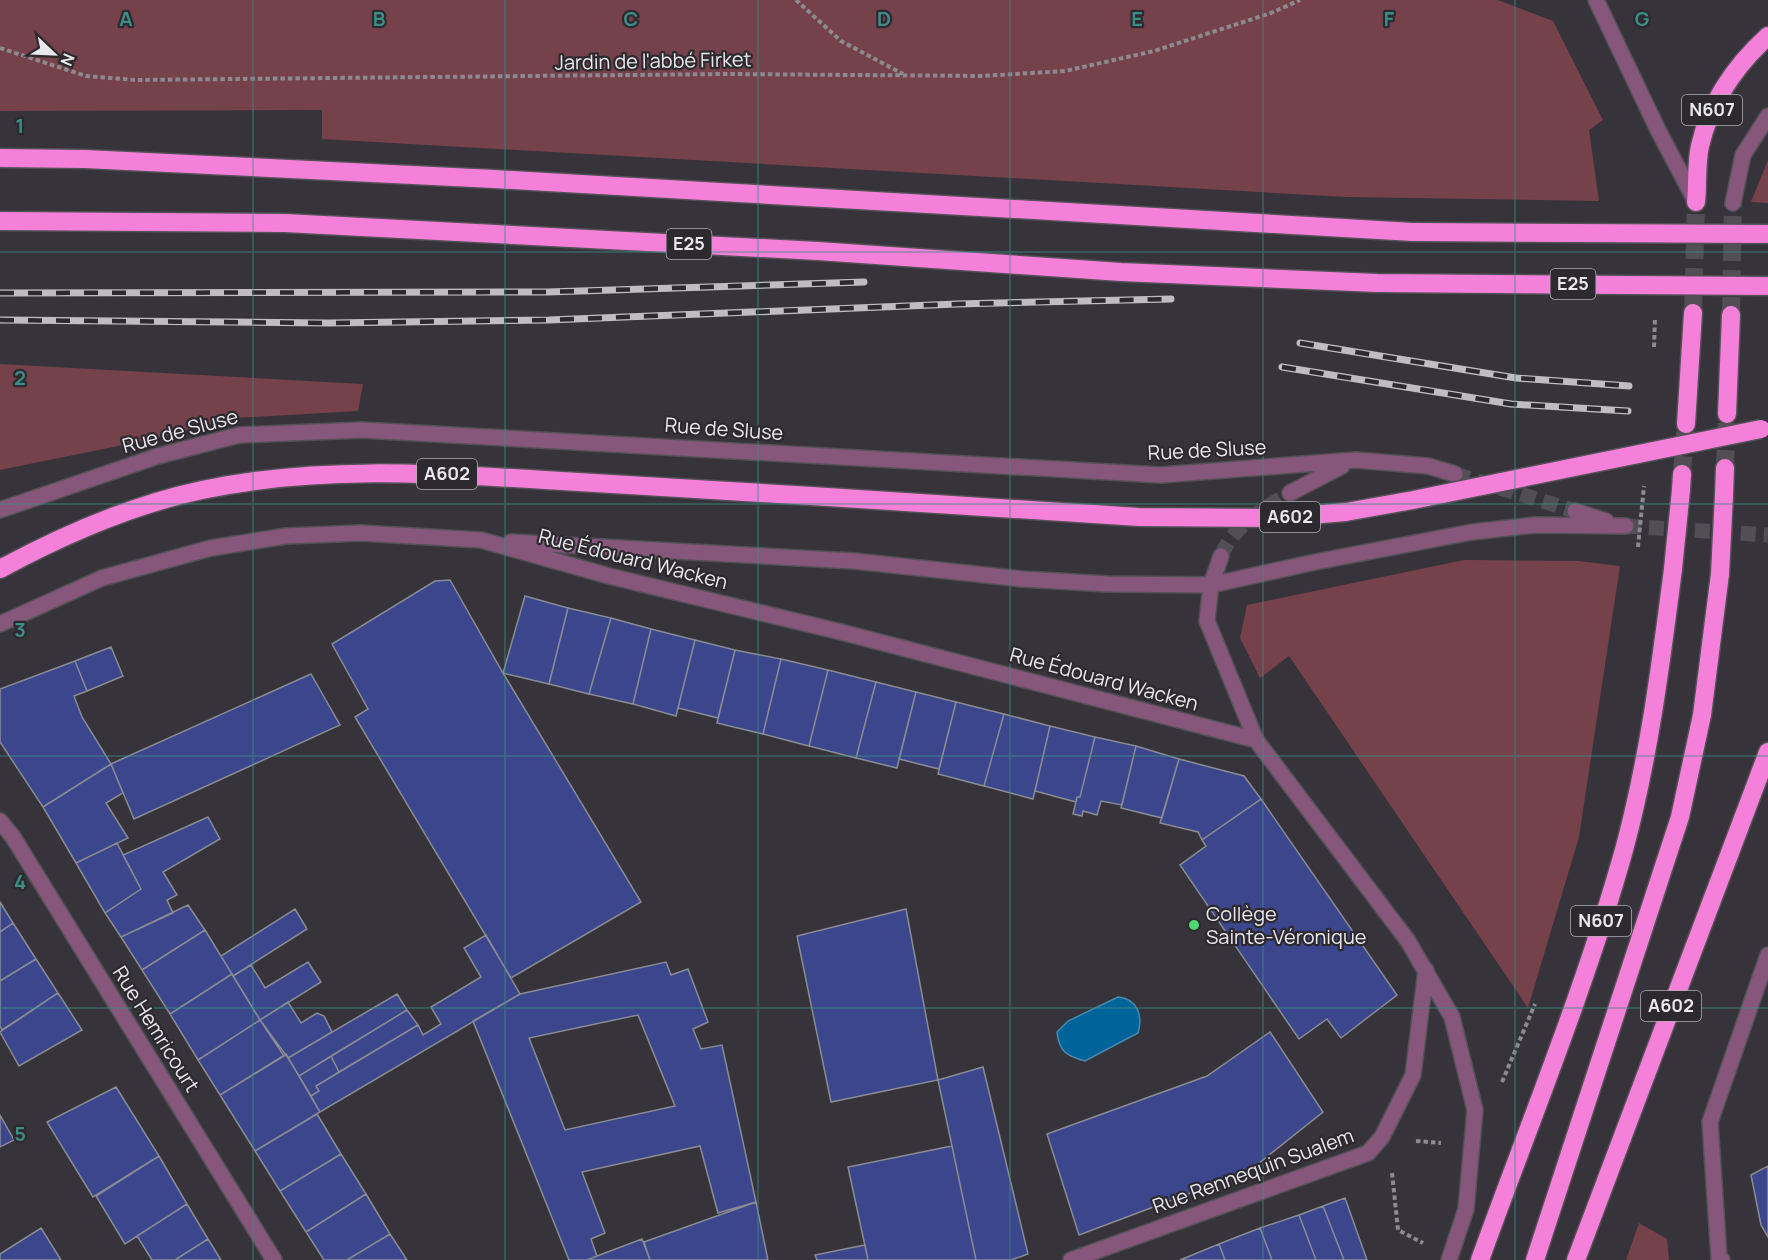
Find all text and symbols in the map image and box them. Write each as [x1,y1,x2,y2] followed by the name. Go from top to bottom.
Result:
[119,5,133,32] text: A
[373,5,386,32] text: B
[624,5,638,32] text: C
[877,5,891,32] text: D
[1131,5,1143,32] text: E
[1384,5,1395,32] text: F
[1635,5,1650,32] text: G
[24,24,84,84] north arrow
[554,45,752,76] street label: Jardin de l'abbé Firket
[55,50,80,69] text: N
[1682,95,1742,125] road number: N607
[16,112,24,139] text: 1
[666,229,712,259] road number: E25
[1550,269,1596,299] road number: E25
[14,364,26,391] text: 2
[119,402,241,459] street label: Rue de Sluse
[664,411,784,446] street label: Rue de Sluse
[1147,433,1267,466] street label: Rue de Sluse
[417,459,477,489] road number: A602
[1260,502,1320,532] road number: A602
[536,522,731,595] street label: Rue Édouard Wacken
[14,616,26,643] text: 3
[1007,640,1201,717] street label: Rue Édouard Wacken
[14,868,26,895] text: 4
[1206,900,1366,950] place label: Collège Sainte-Véronique
[1571,906,1631,936] road number: N607
[1187,918,1201,932] marker: Collège Sainte-Véronique
[107,961,206,1097] street label: Rue Hemricourt
[1641,991,1701,1021] road number: A602
[14,1120,26,1147] text: 5
[1149,1122,1357,1220] street label: Rue Rennequin Sualem

